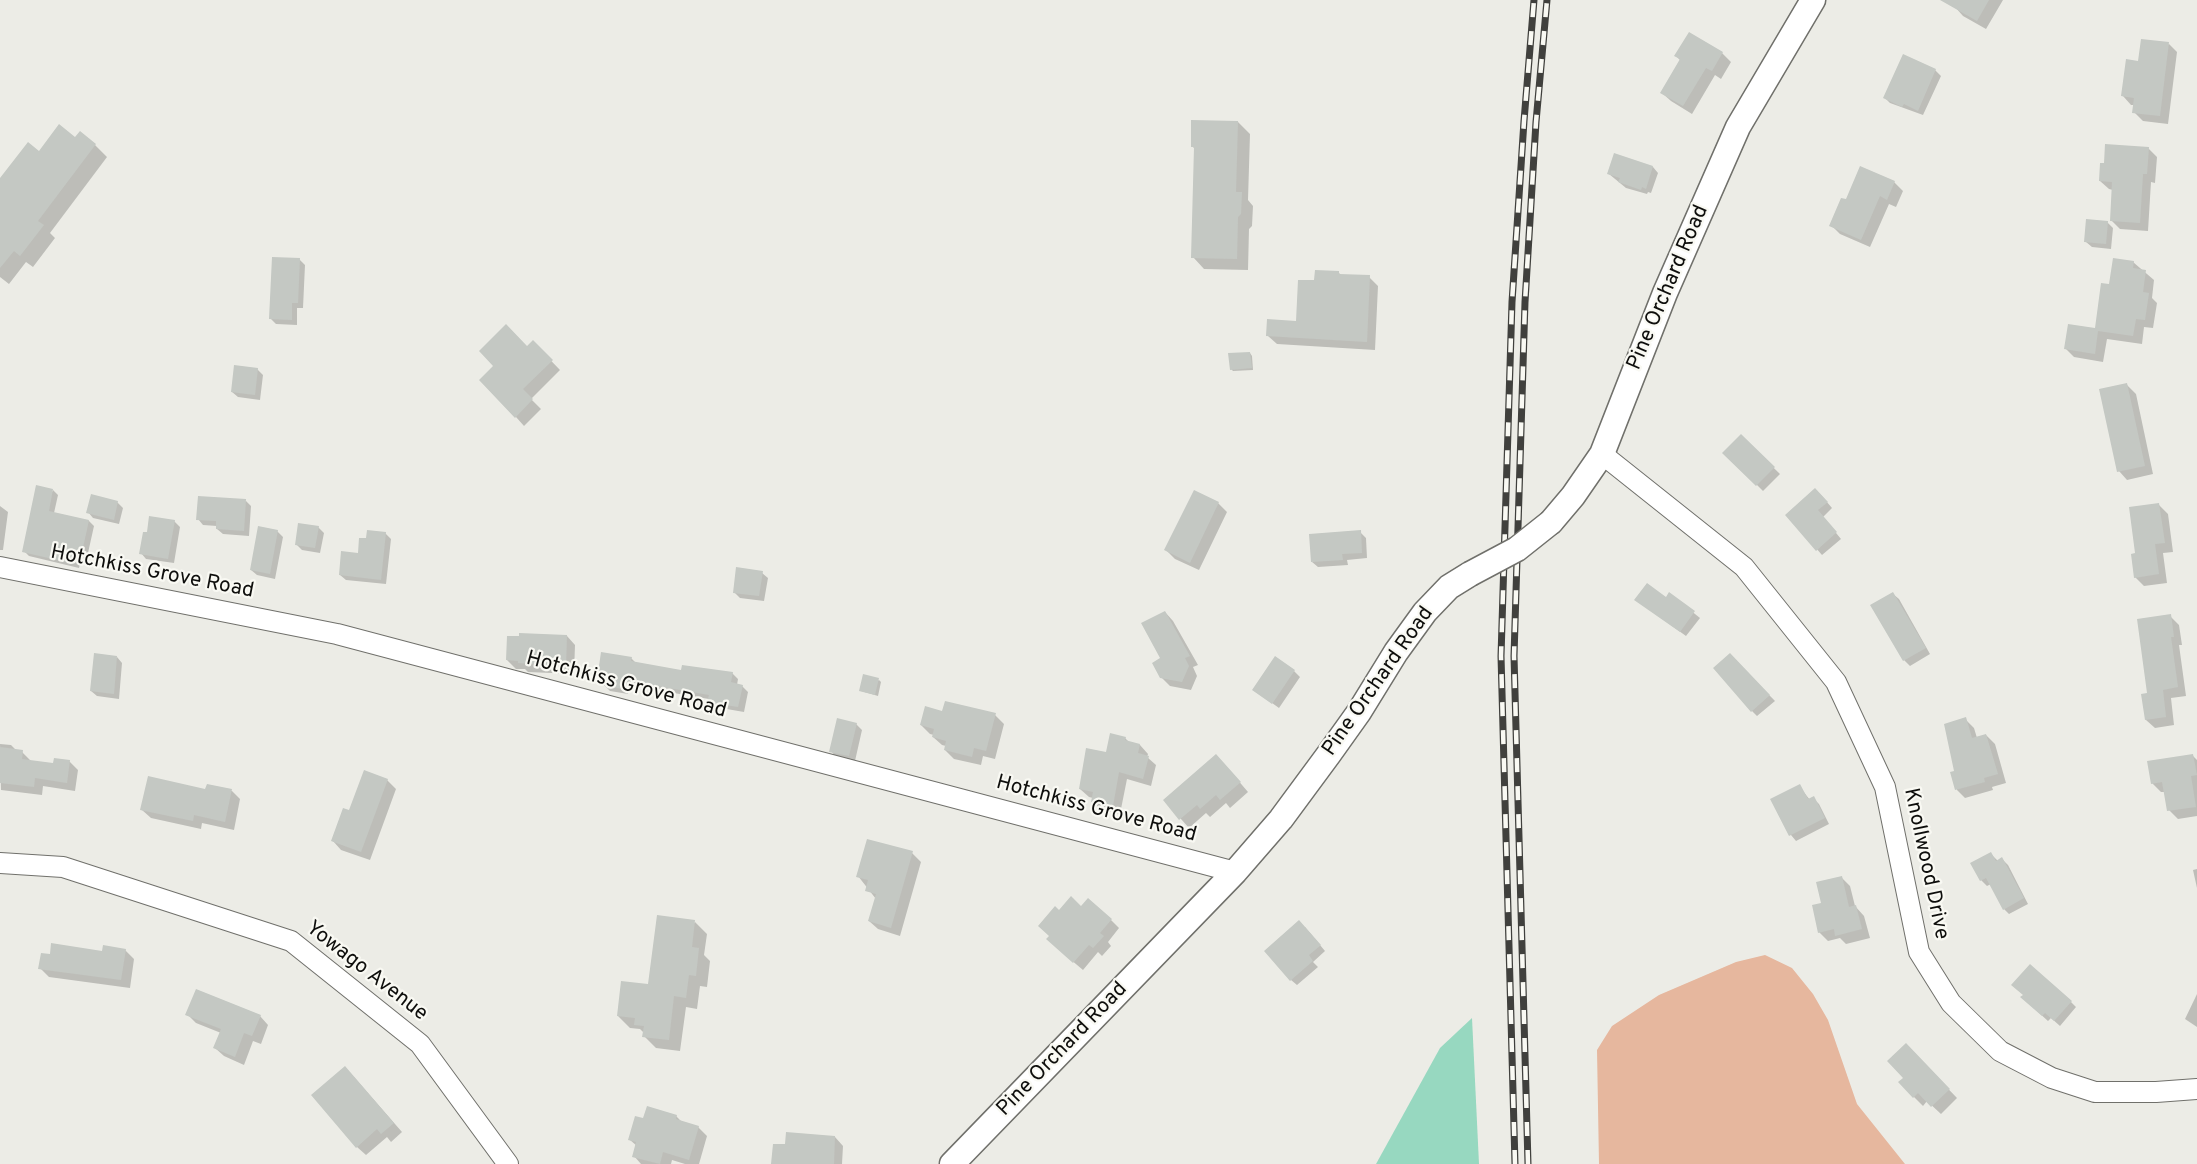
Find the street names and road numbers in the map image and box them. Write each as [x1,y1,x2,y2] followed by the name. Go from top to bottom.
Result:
[1623,202,1715,374] street label: Pine Orchard Road
[48,541,256,605] street label: Hotchkiss Grove Road
[1318,602,1440,762] street label: Pine Orchard Road
[523,647,729,725] street label: Hotchkiss Grove Road
[993,771,1199,849] street label: Hotchkiss Grove Road
[1897,786,1953,942] street label: Knollwood Drive
[300,917,432,1027] street label: Yowago Avenue
[993,978,1133,1122] street label: Pine Orchard Road

